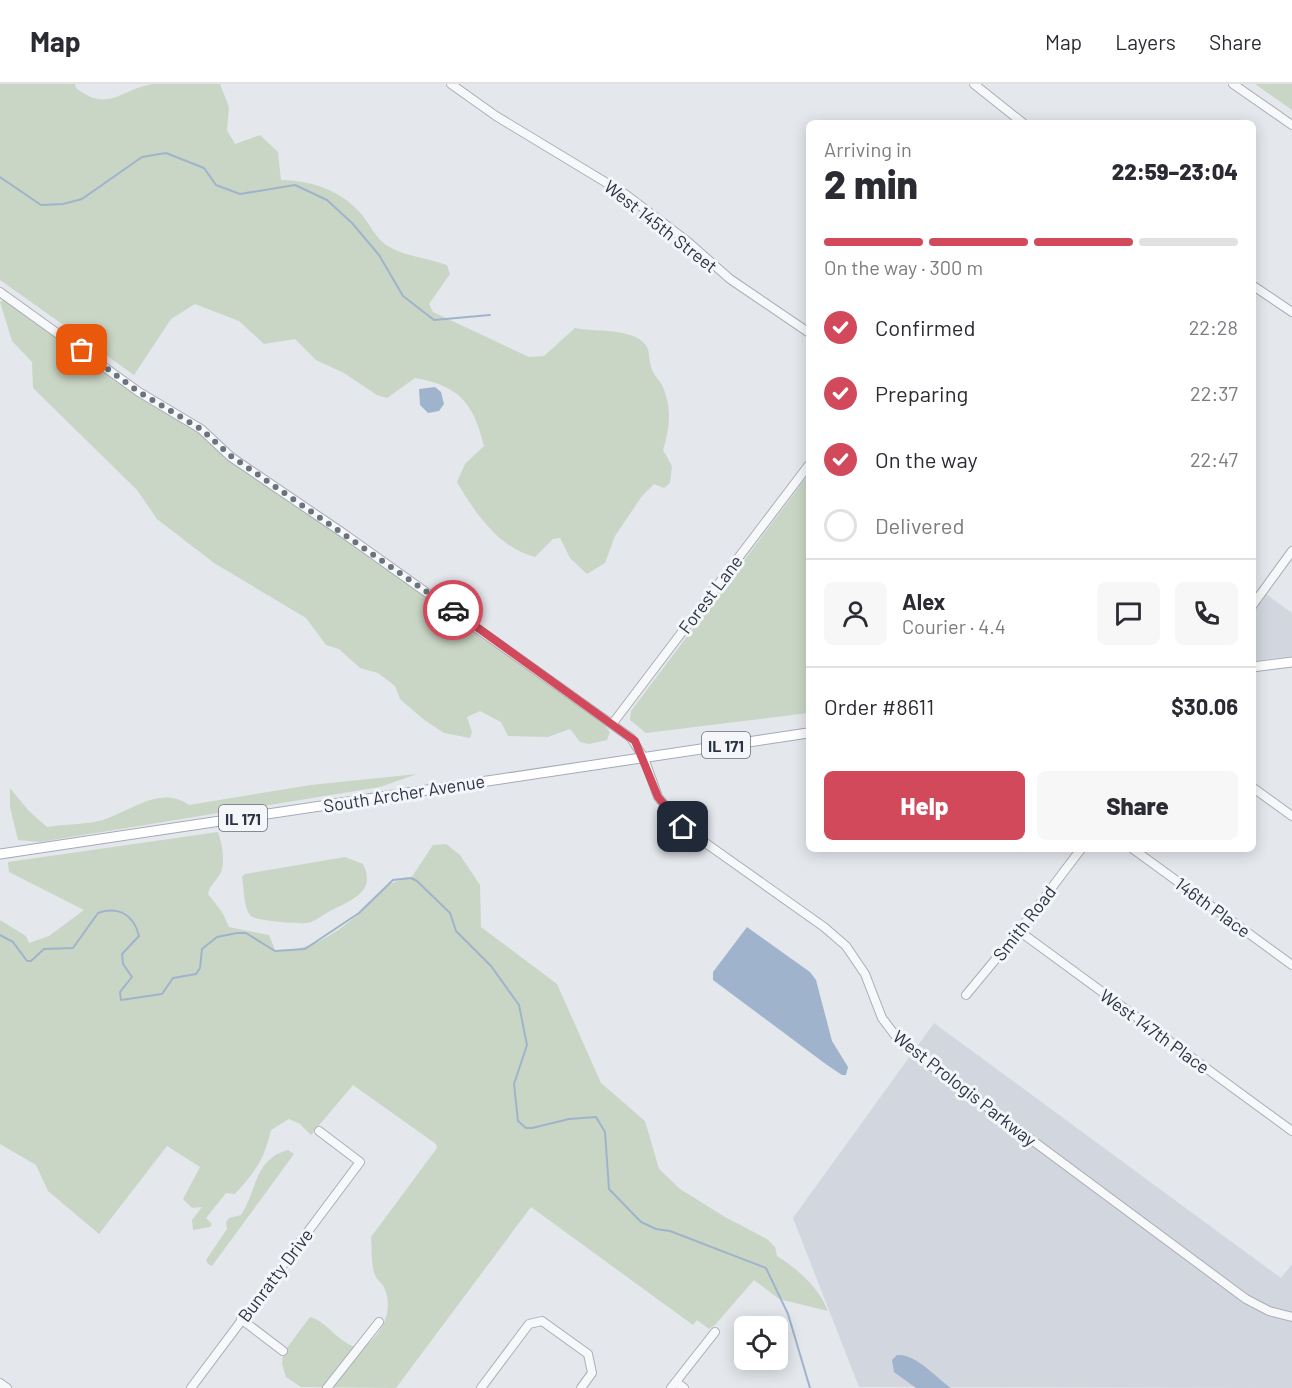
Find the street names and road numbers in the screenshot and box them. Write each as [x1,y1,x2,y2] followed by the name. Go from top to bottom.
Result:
[600,175,722,277] street label: West 145th Street
[673,550,747,638] street label: Forest Lane
[702,732,750,758] road number: IL 171
[322,769,486,817] street label: South Archer Avenue
[219,805,267,831] road number: IL 171
[1171,872,1255,942] street label: 146th Place
[988,881,1060,965] street label: Smith Road
[1096,984,1214,1078] street label: West 147th Place
[889,1025,1041,1151] street label: West Prologis Parkway
[233,1224,317,1326] street label: Bunratty Drive

